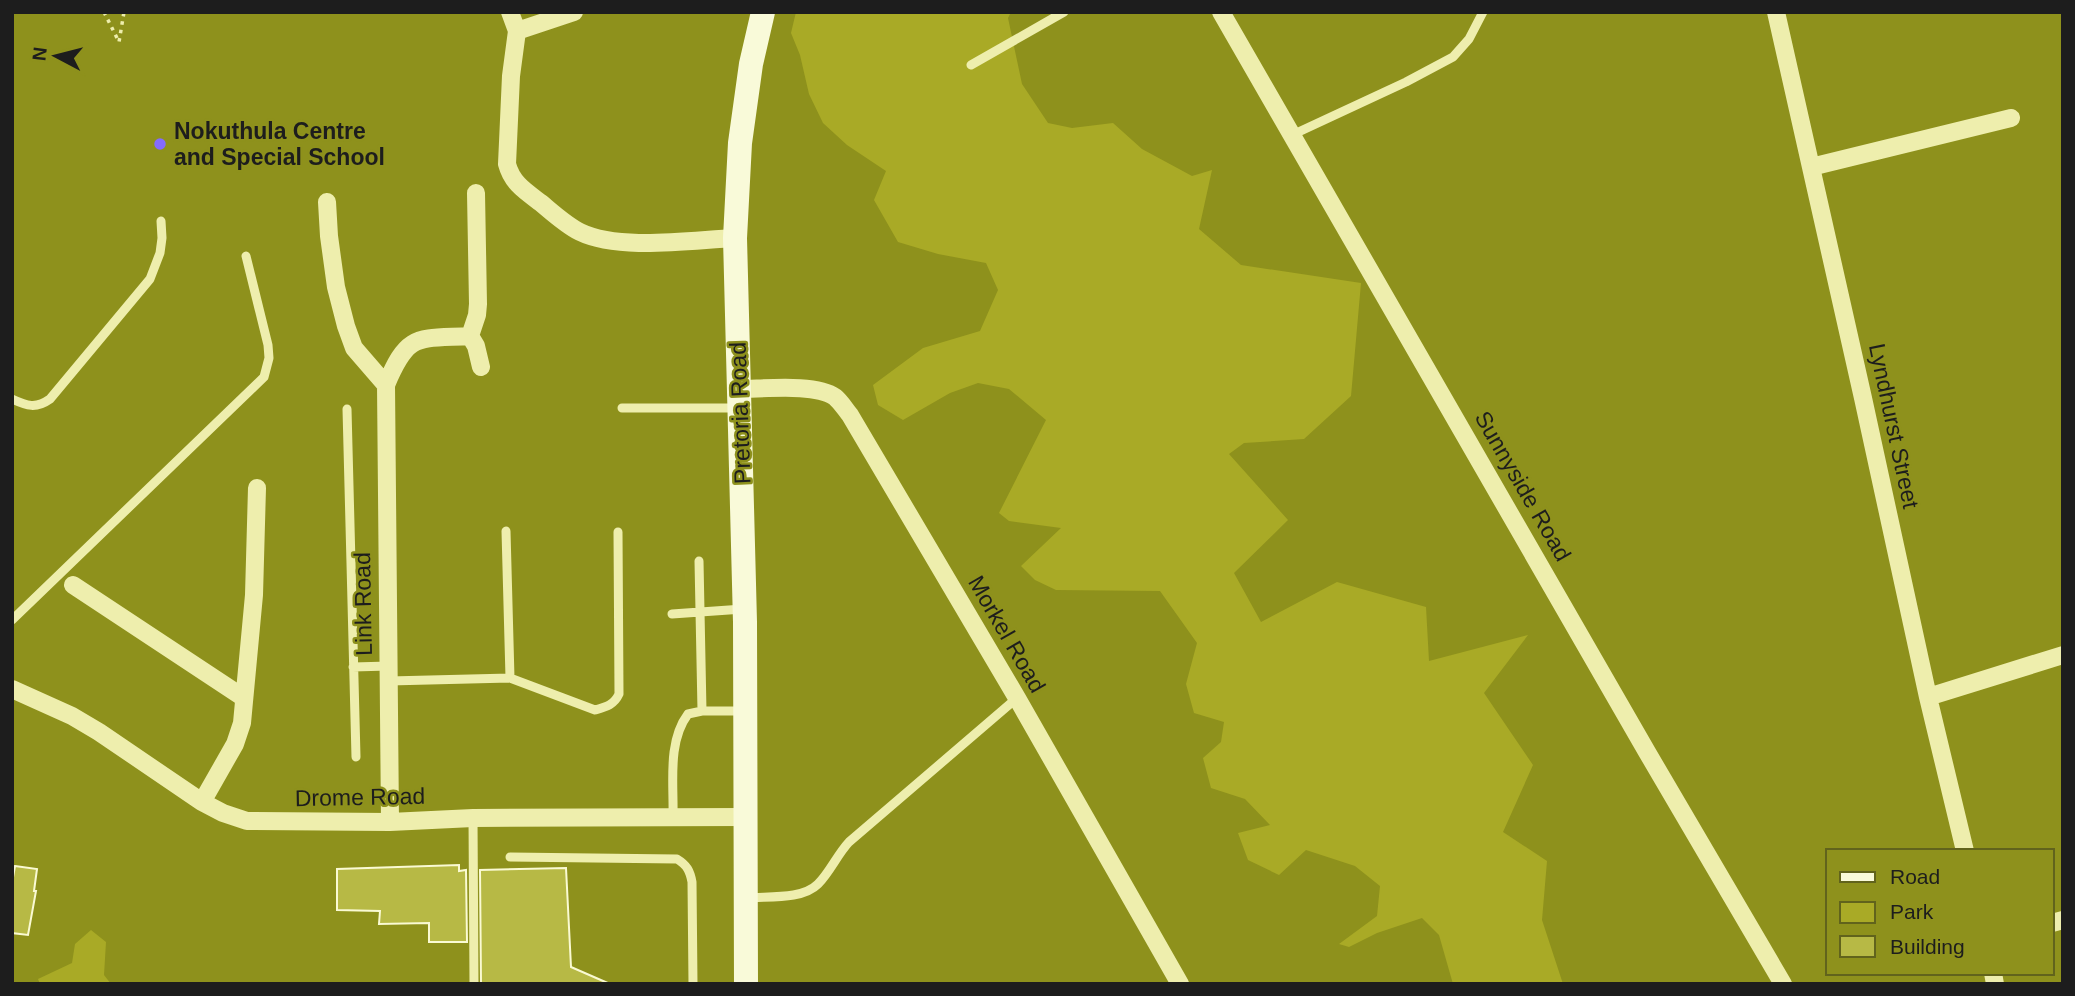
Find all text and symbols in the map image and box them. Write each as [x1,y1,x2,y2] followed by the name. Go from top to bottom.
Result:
[21,21,91,91] north arrow
[28,46,51,62] text: N
[174,118,385,170] place label: Nokuthula Centre and Special School
[152,136,168,152] marker: Nokuthula Centre and Special School
[1864,341,1924,511] street label: Lyndhurst Street
[725,342,755,484] street label: Pretoria Road
[1470,406,1576,566] street label: Sunnyside Road
[349,552,377,656] street label: Link Road
[963,571,1051,697] street label: Morkel Road
[295,783,425,811] street label: Drome Road
[1826,849,2054,975] legend
[1890,865,1940,888] text: Road
[1890,900,1934,923] text: Park
[1890,935,1965,958] text: Building

